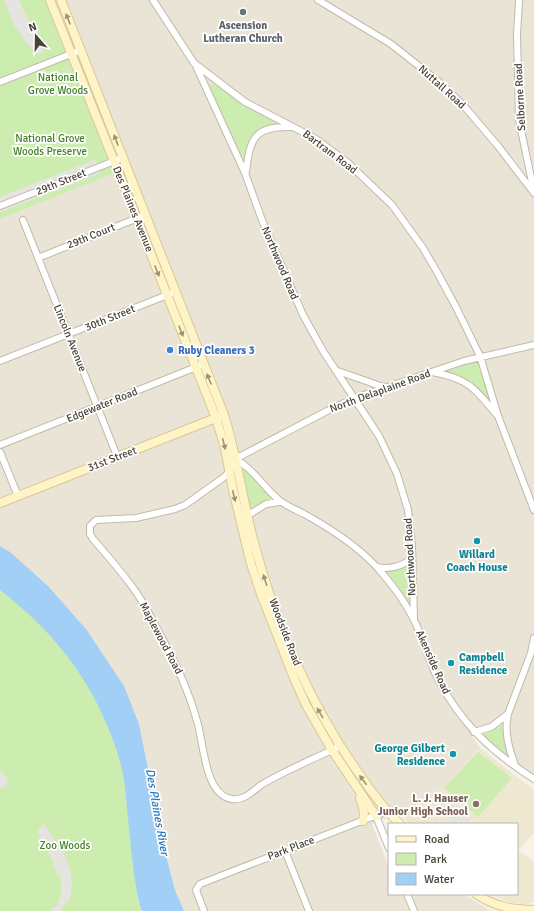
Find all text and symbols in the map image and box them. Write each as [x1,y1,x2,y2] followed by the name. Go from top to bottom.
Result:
[238,7,248,17] marker: Ascension Lutheran Church
[65,13,71,25] one-way arrow
[16,16,56,56] north arrow
[203,19,283,45] place label: Ascension Lutheran Church
[27,20,39,34] text: N
[416,62,468,112] street label: Nuttall Road
[512,63,528,131] street label: Selborne Road
[28,71,88,97] park label: National Grove Woods
[300,127,360,177] street label: Bartram Road
[13,132,87,158] park label: National Grove Woods Preserve
[112,134,118,146] one-way arrow
[110,164,156,254] street label: Des Plaines Avenue
[34,166,88,198] street label: 29th Street
[65,220,117,252] street label: 29th Court
[259,224,301,302] street label: Northwood Road
[154,265,160,276] one-way arrow
[51,302,89,374] street label: Lincoln Avenue
[83,302,137,334] street label: 30th Street
[179,326,185,338] one-way arrow
[178,344,255,357] place label: Ruby Cleaners 3
[165,345,175,355] marker: Ruby Cleaners 3
[328,367,432,415] street label: North Delaplaine Road
[206,372,212,384] one-way arrow
[64,385,140,425] street label: Edgewater Road
[221,439,227,451] one-way arrow
[86,444,139,474] street label: 31st Street
[231,490,237,502] one-way arrow
[401,517,419,596] street label: Northwood Road
[472,536,482,546] marker: Willard Coach House
[446,548,508,574] place label: Willard Coach House
[262,574,268,586] one-way arrow
[266,596,304,668] street label: Woodside Road
[137,600,186,676] street label: Maplewood Road
[413,628,453,696] street label: Akenside Road
[459,651,508,677] place label: Campbell Residence
[446,658,456,668] marker: Campbell Residence
[317,707,324,719] one-way arrow
[374,742,446,768] place label: George Gilbert Residence
[448,749,458,759] marker: George Gilbert Residence
[142,767,172,858] water label: Des Plaines River
[359,775,367,785] one-way arrow
[378,792,469,818] place label: L. J. Hauser Junior High School
[471,799,481,809] marker: L. J. Hauser Junior High School
[388,823,518,895] legend
[424,832,450,847] text: Road
[266,833,316,863] street label: Park Place
[40,839,91,852] park label: Zoo Woods
[424,852,447,867] text: Park
[424,872,455,887] text: Water

